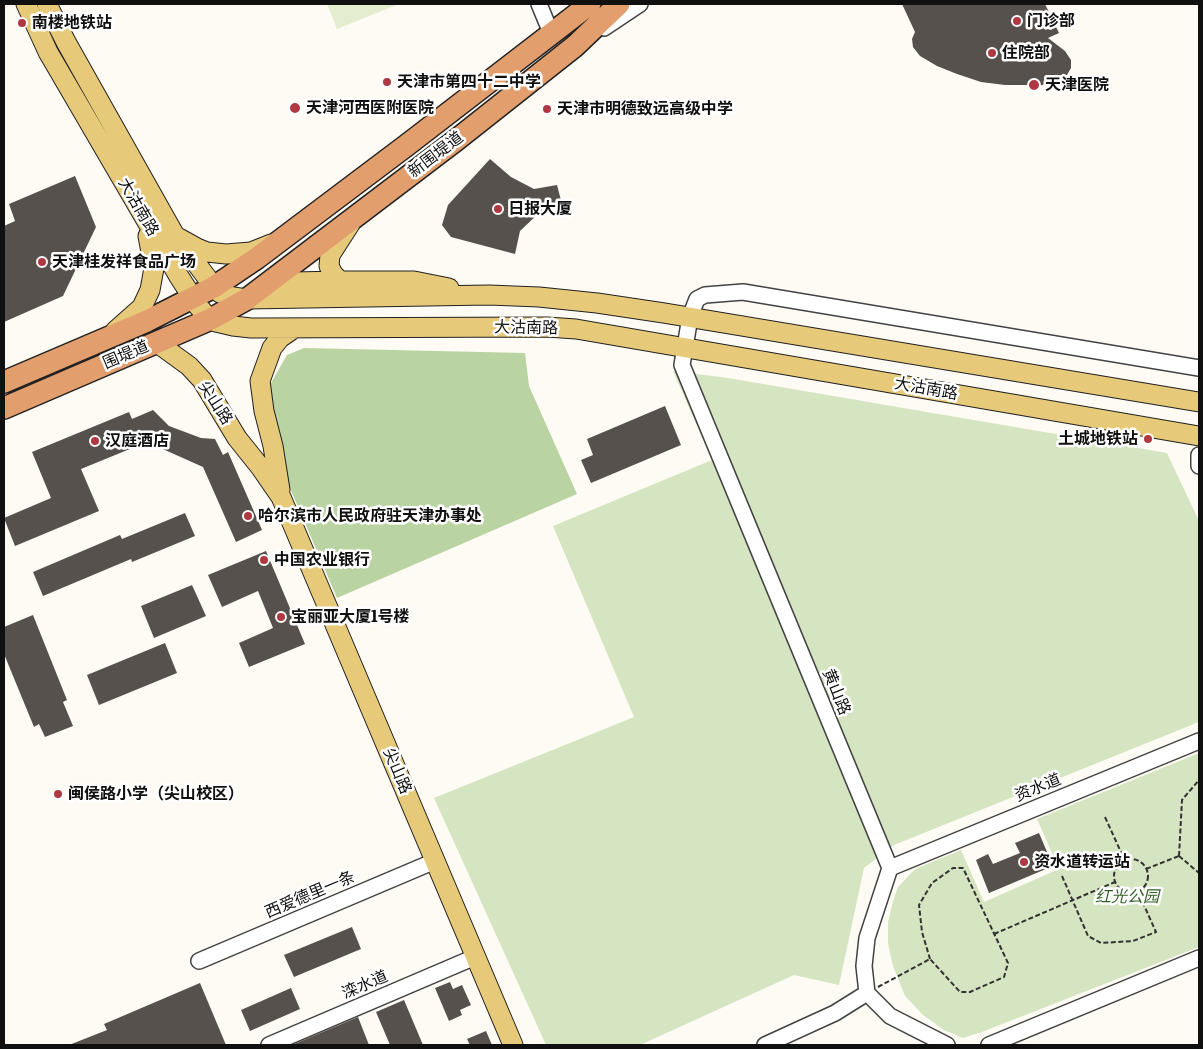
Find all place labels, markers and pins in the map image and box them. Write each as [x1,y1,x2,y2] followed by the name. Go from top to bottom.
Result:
[1027,11,1075,31] place label: 门诊部
[32,13,112,33] place label: 南楼地铁站
[1011,15,1023,27] marker: 门诊部
[16,17,28,29] marker: 南楼地铁站
[1002,43,1050,63] place label: 住院部
[986,47,998,59] marker: 住院部
[397,72,541,92] place label: 天津市第四十二中学
[1045,75,1109,95] place label: 天津医院
[381,76,393,88] marker: 天津市第四十二中学
[1027,78,1041,92] marker: 天津医院
[306,98,434,118] place label: 天津河西医附医院
[557,99,733,119] place label: 天津市明德致远高级中学
[288,101,302,115] marker: 天津河西医附医院
[541,103,553,115] marker: 天津市明德致远高级中学
[508,199,572,219] place label: 日报大厦
[492,203,504,215] marker: 日报大厦
[52,252,196,272] place label: 天津桂发祥食品广场
[36,256,48,268] marker: 天津桂发祥食品广场
[1058,429,1138,449] place label: 土城地铁站
[105,431,169,451] place label: 汉庭酒店
[1142,433,1154,445] marker: 土城地铁站
[89,435,101,447] marker: 汉庭酒店
[258,506,482,526] place label: 哈尔滨市人民政府驻天津办事处
[242,510,254,522] marker: 哈尔滨市人民政府驻天津办事处
[274,550,370,570] place label: 中国农业银行
[258,554,270,566] marker: 中国农业银行
[291,607,410,627] place label: 宝丽亚大厦1号楼
[275,611,287,623] marker: 宝丽亚大厦1号楼
[68,784,244,804] place label: 闽侯路小学（尖山校区）
[52,788,64,800] marker: 闽侯路小学（尖山校区）
[1034,852,1130,872] place label: 资水道转运站
[1018,856,1030,868] marker: 资水道转运站

